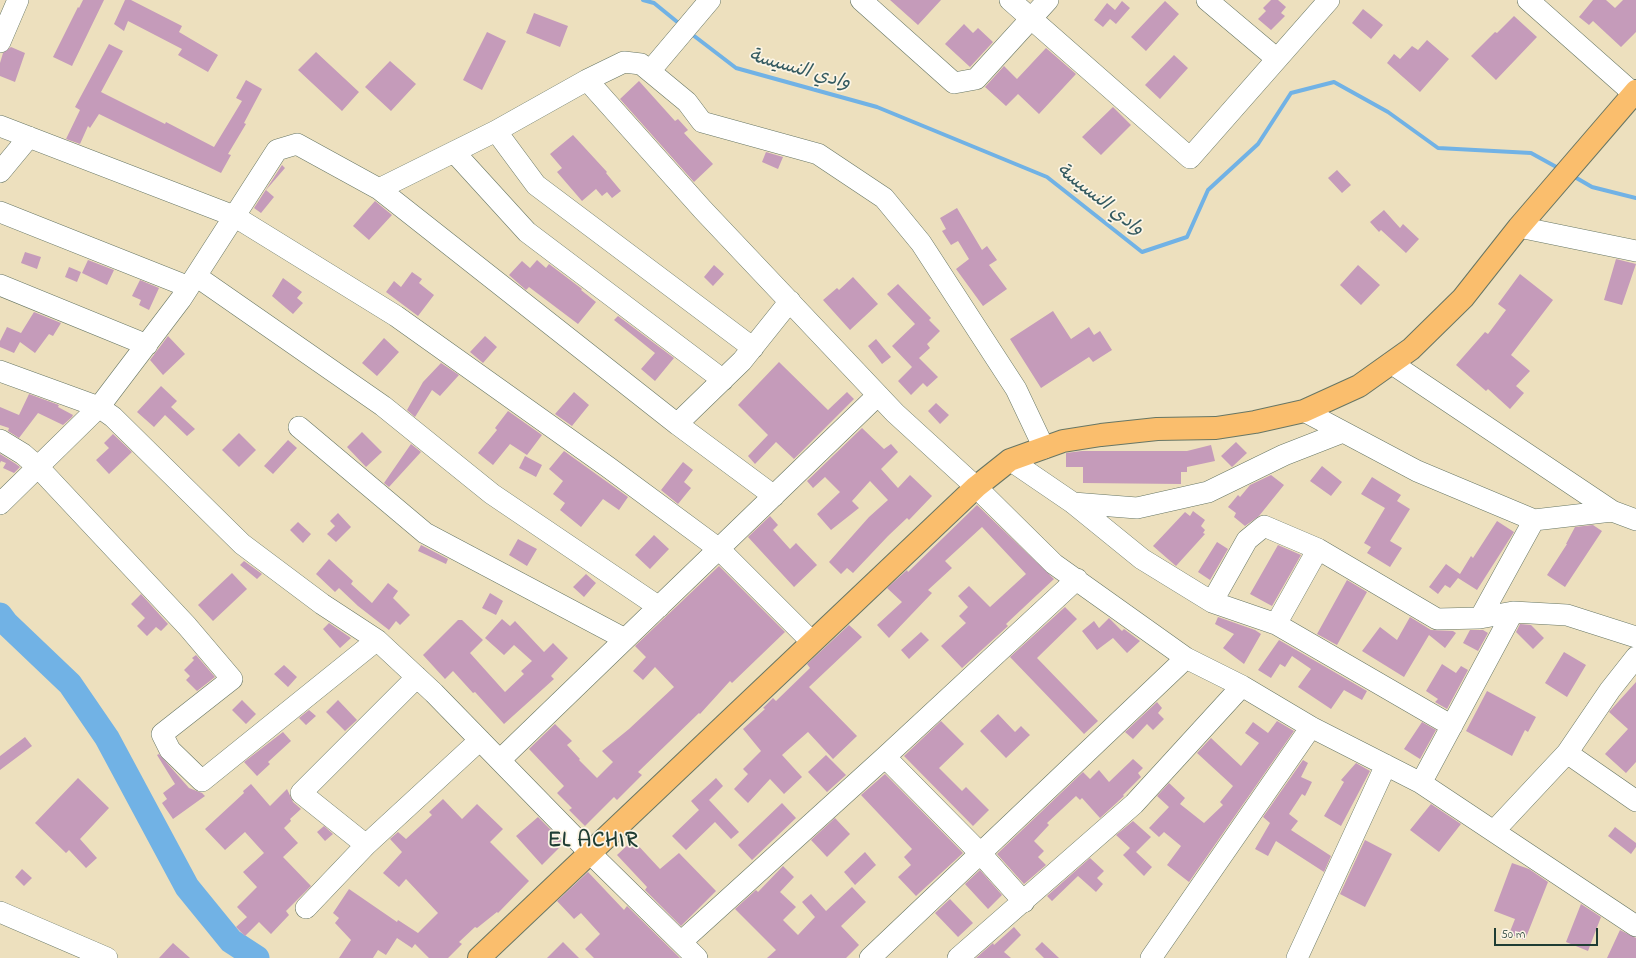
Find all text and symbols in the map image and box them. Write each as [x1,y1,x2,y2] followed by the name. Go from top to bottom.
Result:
[746,46,852,96] water label: وادي النسيسة
[1051,160,1147,242] water label: وادي النسيسة
[548,829,638,855] district label: EL ACHIR
[1496,920,1600,946] scale bar
[1501,926,1525,944] text: 50 m

